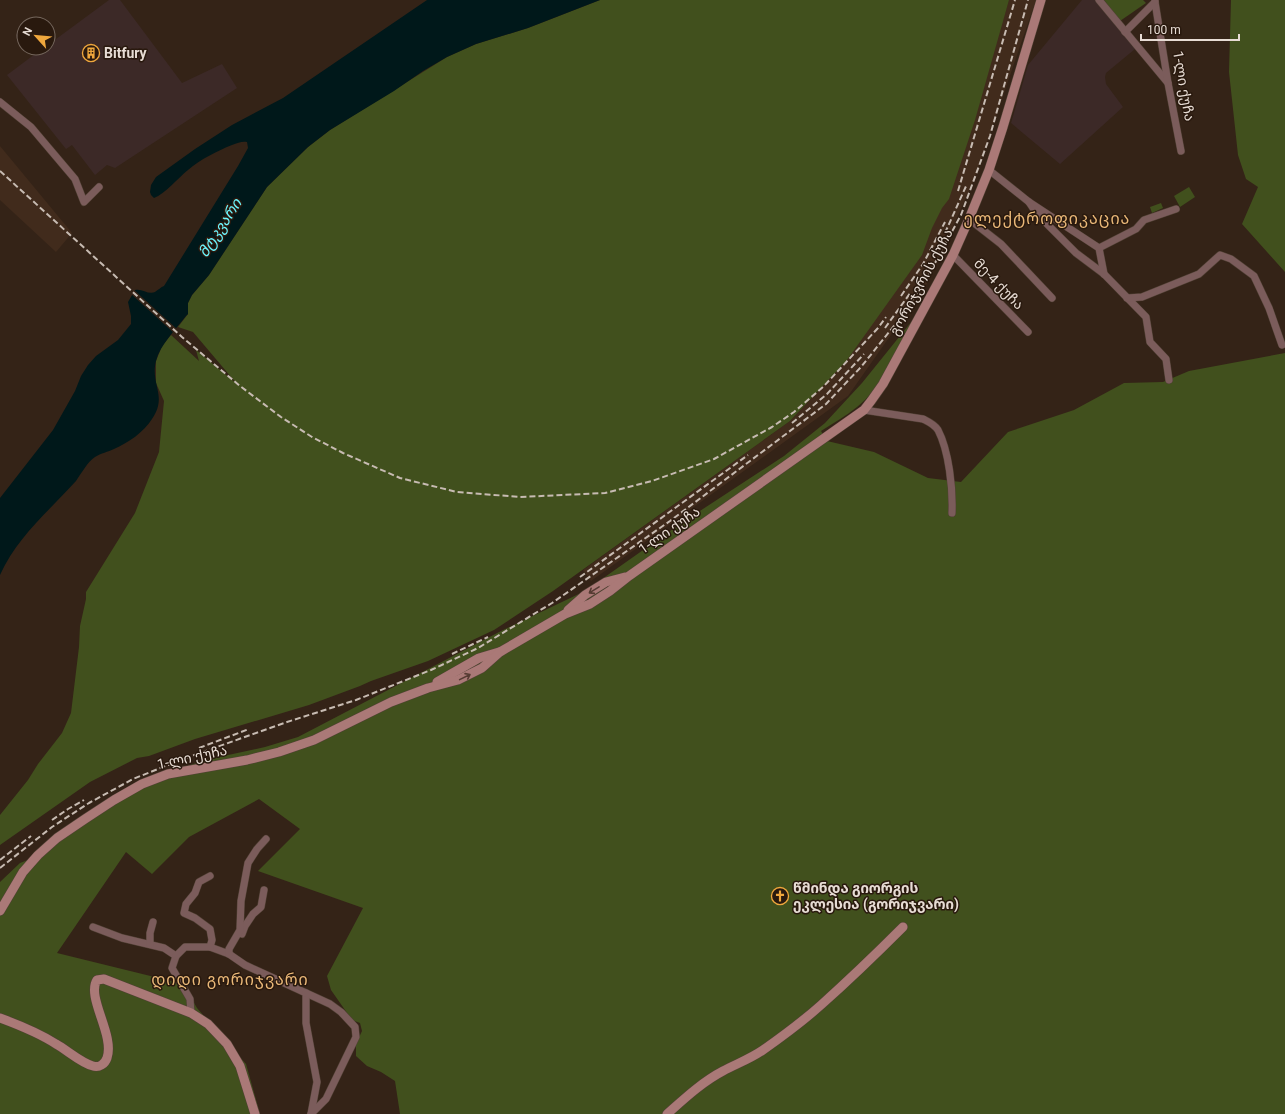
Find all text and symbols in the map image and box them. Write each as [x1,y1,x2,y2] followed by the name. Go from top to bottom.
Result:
[16,16,56,56] north arrow
[1141,16,1239,42] scale bar
[1147,23,1181,37] text: 100 m
[20,25,35,38] text: N
[81,43,101,63] building icon: Bitfury
[104,45,147,61] place label: Bitfury
[1169,50,1198,123] street label: 1-ლი ქუჩა
[194,194,246,261] water label: მტკვარი
[964,209,1130,229] district label: ელექტროფიკაცია
[886,226,957,339] street label: გორიჯვრის ქუჩა
[970,255,1027,313] street label: მე-4 ქუჩა
[635,503,703,558] street label: 1-ლი ქუჩა
[588,585,599,594] one-way arrow
[459,672,471,680] one-way arrow
[156,742,229,773] street label: 1-ლი ქუჩა
[793,880,959,913] place label: წმინდა გიორგის ეკლესია (გორიჯვარი)
[770,886,790,906] church icon: წმინდა გიორგის ეკლესია (გორიჯვარი)
[151,970,309,990] district label: დიდი გორიჯვარი

